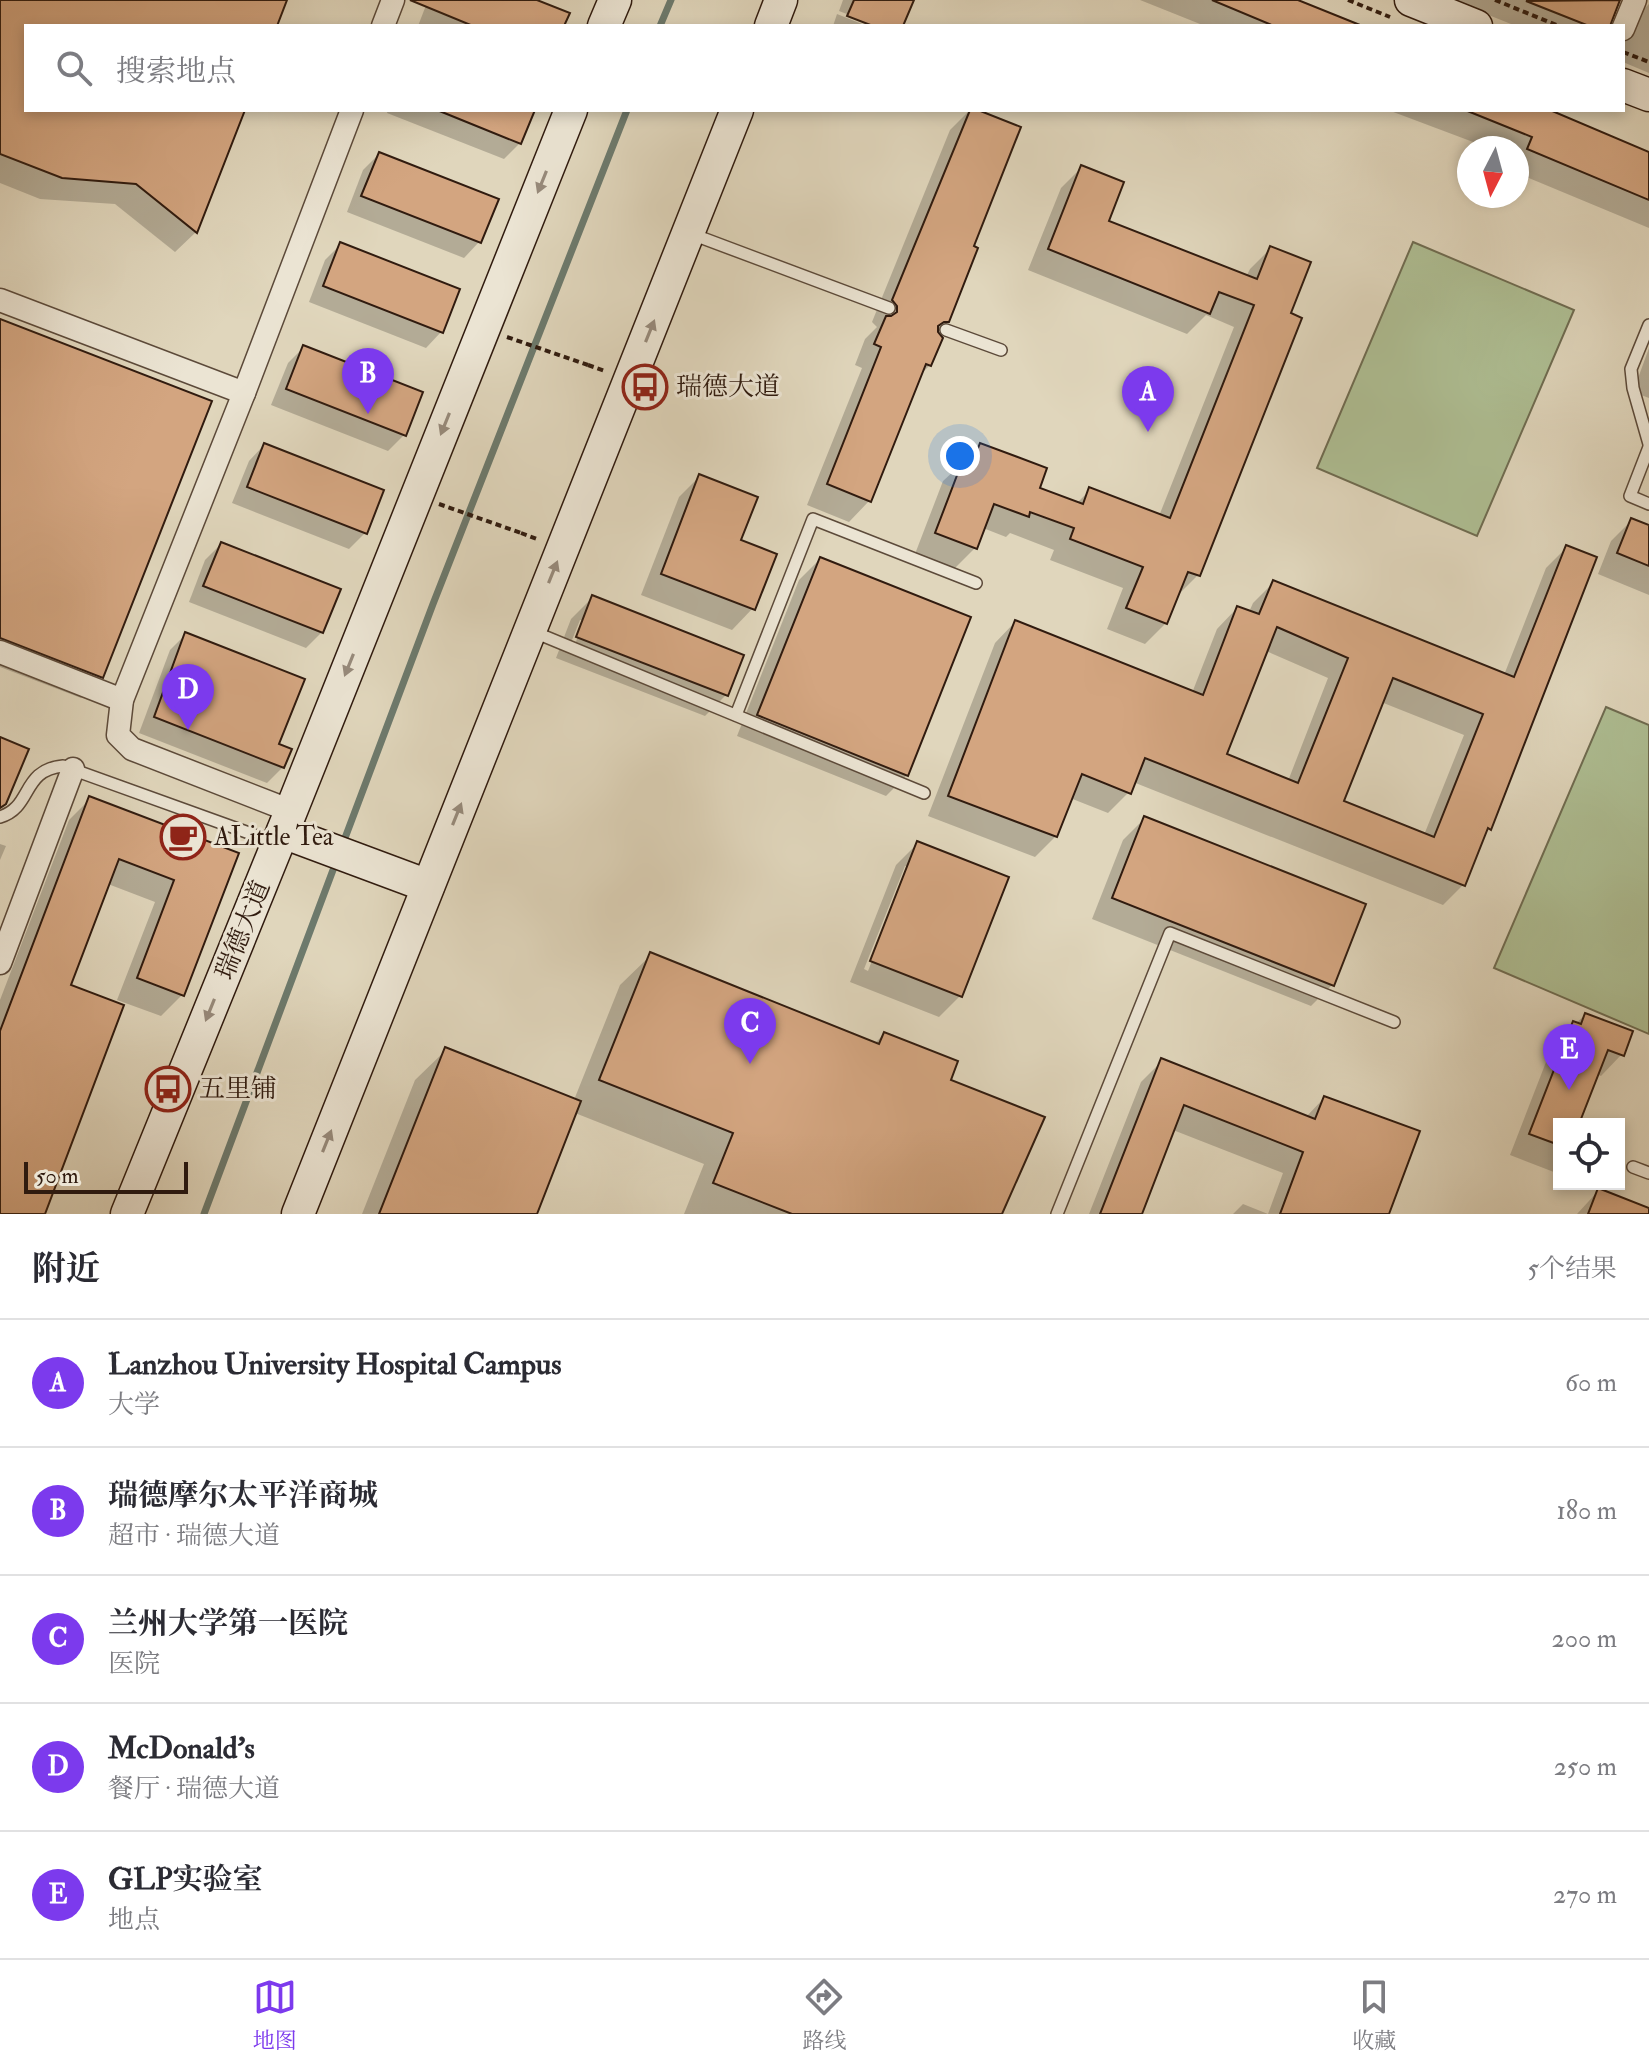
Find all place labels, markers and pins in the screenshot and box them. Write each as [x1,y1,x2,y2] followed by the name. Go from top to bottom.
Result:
[342,348,394,414] pin: B
[621,363,669,411] bus stop icon: 瑞德大道
[1122,366,1174,432] pin: A
[676,371,780,403] place label: 瑞德大道
[162,664,214,730] pin: D
[159,813,207,861] cafe icon: ALittle Tea
[213,821,334,853] place label: ALittle Tea
[724,998,776,1064] pin: C
[1543,1024,1595,1090] pin: E
[144,1065,192,1113] bus stop icon: 五里铺
[199,1073,277,1105] place label: 五里铺

